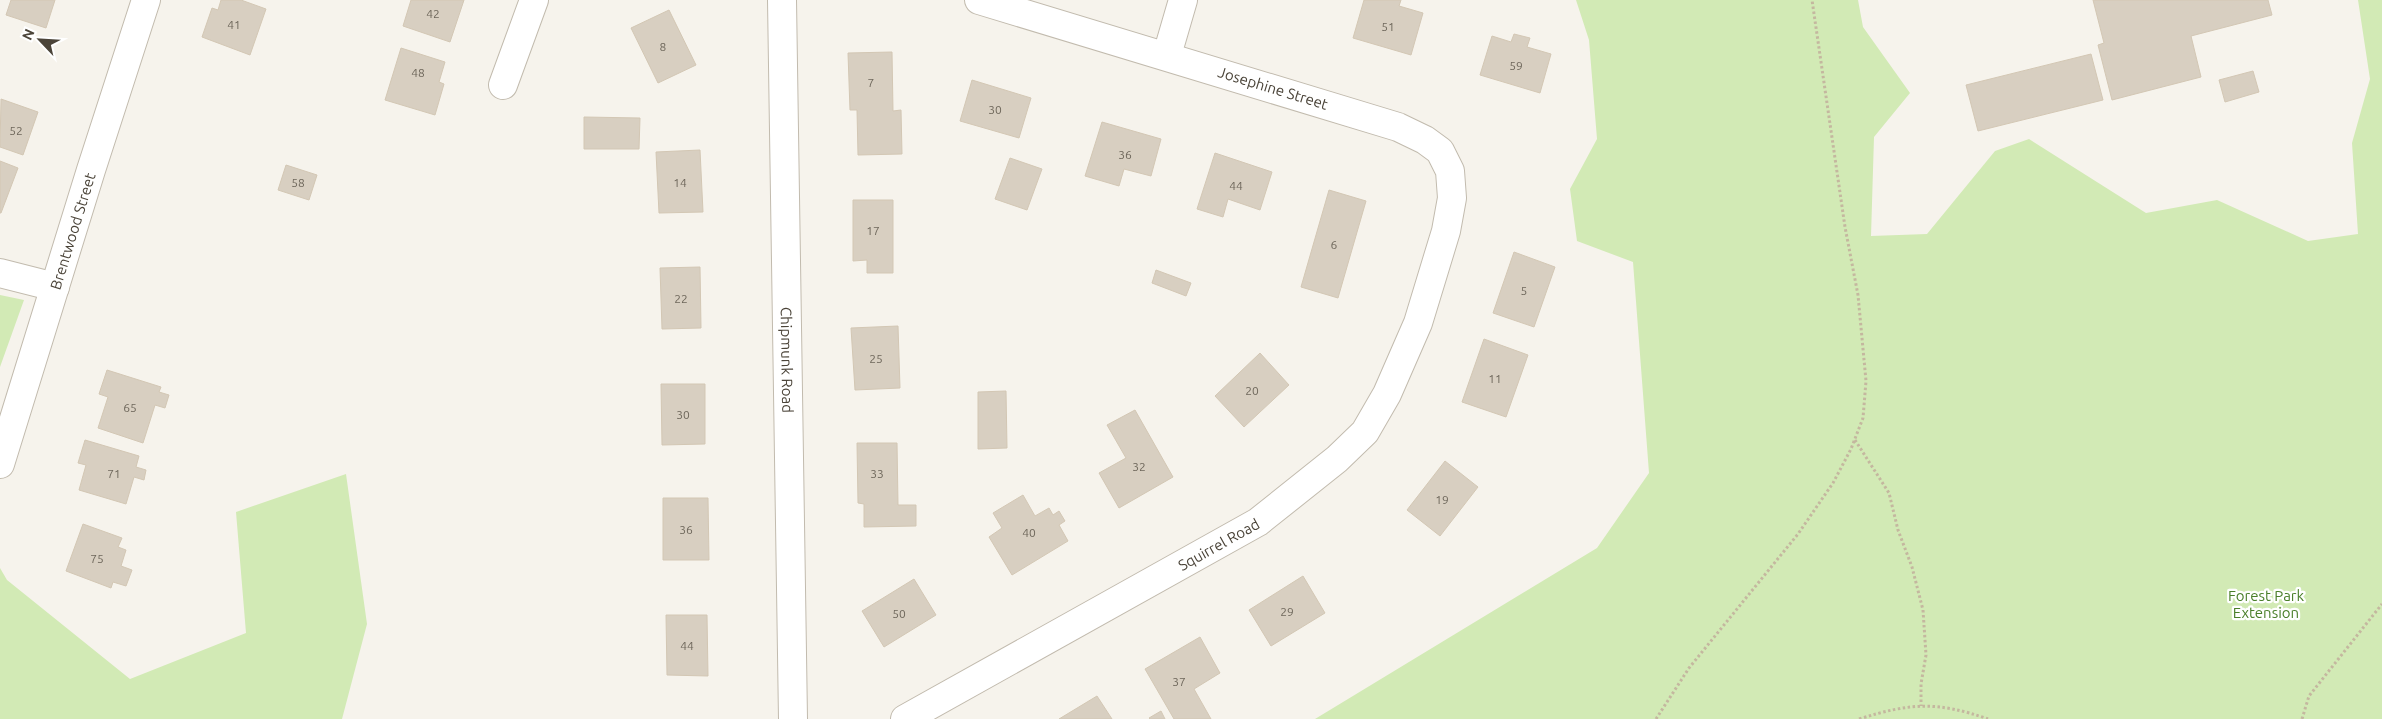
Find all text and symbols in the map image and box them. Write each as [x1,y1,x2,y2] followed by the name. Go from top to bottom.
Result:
[426,7,440,20] house number: 42
[15,15,65,65] north arrow
[227,18,241,31] house number: 41
[1381,20,1395,33] house number: 51
[19,26,38,43] text: N
[660,40,667,53] house number: 8
[1509,59,1523,72] house number: 59
[1216,63,1330,113] street label: Josephine Street
[411,66,425,79] house number: 48
[868,76,874,89] house number: 7
[988,103,1002,116] house number: 30
[9,124,23,137] house number: 52
[1118,148,1132,161] house number: 36
[46,170,98,291] street label: Brentwood Street
[291,176,305,189] house number: 58
[673,176,687,189] house number: 14
[1229,179,1243,192] house number: 44
[866,224,880,237] house number: 17
[1331,238,1338,251] house number: 6
[1521,284,1527,297] house number: 5
[674,292,688,305] house number: 22
[778,307,797,413] street label: Chipmunk Road
[869,352,883,365] house number: 25
[1488,372,1502,385] house number: 11
[1245,384,1259,397] house number: 20
[123,401,137,414] house number: 65
[676,408,690,421] house number: 30
[1132,460,1146,473] house number: 32
[107,467,121,480] house number: 71
[870,467,884,480] house number: 33
[1435,493,1449,506] house number: 19
[1175,515,1262,574] street label: Squirrel Road
[679,523,693,536] house number: 36
[1022,526,1036,539] house number: 40
[90,552,104,565] house number: 75
[2228,587,2305,621] park label: Forest Park Extension
[1280,605,1294,618] house number: 29
[892,607,906,620] house number: 50
[680,639,694,652] house number: 44
[1172,675,1186,688] house number: 37

